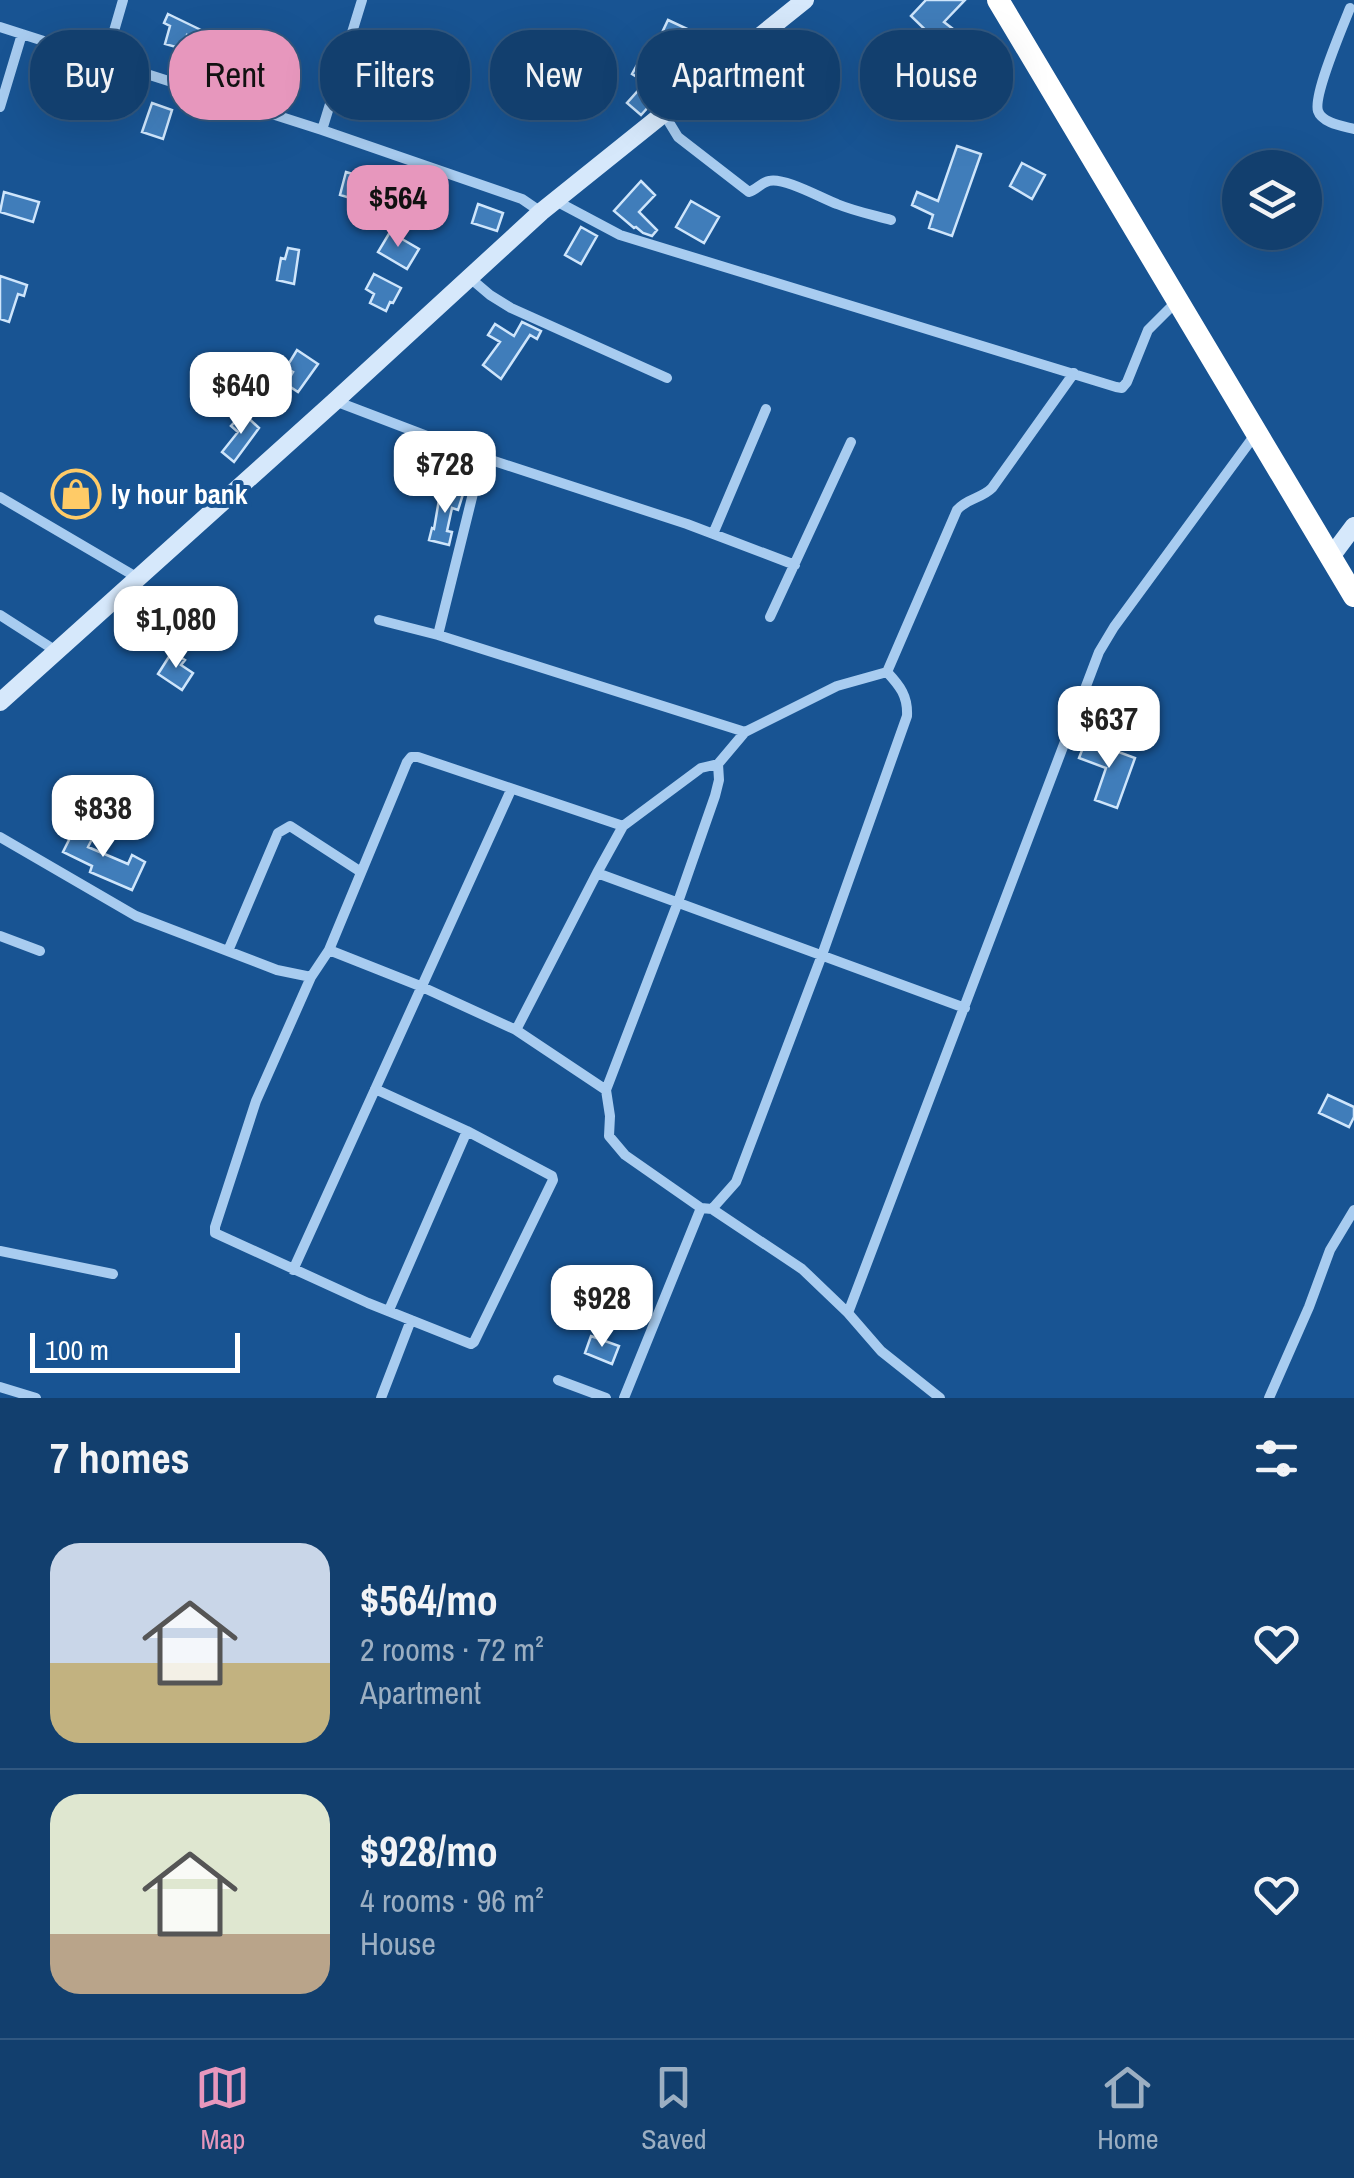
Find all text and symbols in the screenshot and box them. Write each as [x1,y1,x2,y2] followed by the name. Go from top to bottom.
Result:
[30,30,149,120] chip: Buy
[169,30,300,120] chip: Rent
[320,30,470,120] chip: Filters
[490,30,617,120] chip: New
[637,30,840,120] chip: Apartment
[860,30,1013,120] chip: House
[1222,150,1322,250] map controls
[1222,150,1322,250] button: layers
[339,165,457,250] pin: $564
[369,176,427,219] text: $564
[182,352,300,437] pin: $640
[212,363,270,406] text: $640
[386,431,504,516] pin: $728
[416,442,474,485] text: $728
[50,468,102,520] shop icon: ly hour bank
[111,475,248,513] place label: ly hour bank
[95,586,257,671] pin: $1,080
[136,597,216,640] text: $1,080
[1050,686,1168,771] pin: $637
[1080,697,1138,740] text: $637
[44,775,162,860] pin: $838
[74,786,132,829] text: $838
[543,1265,661,1350] pin: $928
[573,1276,631,1319] text: $928
[30,1328,240,1372] scale bar
[45,1331,109,1369] text: 100 m
[50,1430,190,1486] text: 7 homes
[1249,1431,1304,1486] icon: filters
[360,1572,498,1628] text: $564/mo
[130,1583,250,1703] icon: home
[1249,1616,1304,1671] icon: heart
[360,1628,544,1671] text: 2 rooms · 72 m²
[360,1671,481,1714] text: Apartment
[360,1823,498,1879] text: $928/mo
[130,1834,250,1954] icon: home
[1249,1867,1304,1922] icon: heart
[360,1879,544,1922] text: 4 rooms · 96 m²
[360,1922,436,1965] text: House
[195,2060,250,2158] tab: Map
[641,2060,706,2158] tab: Saved
[1097,2060,1159,2158] tab: Home

